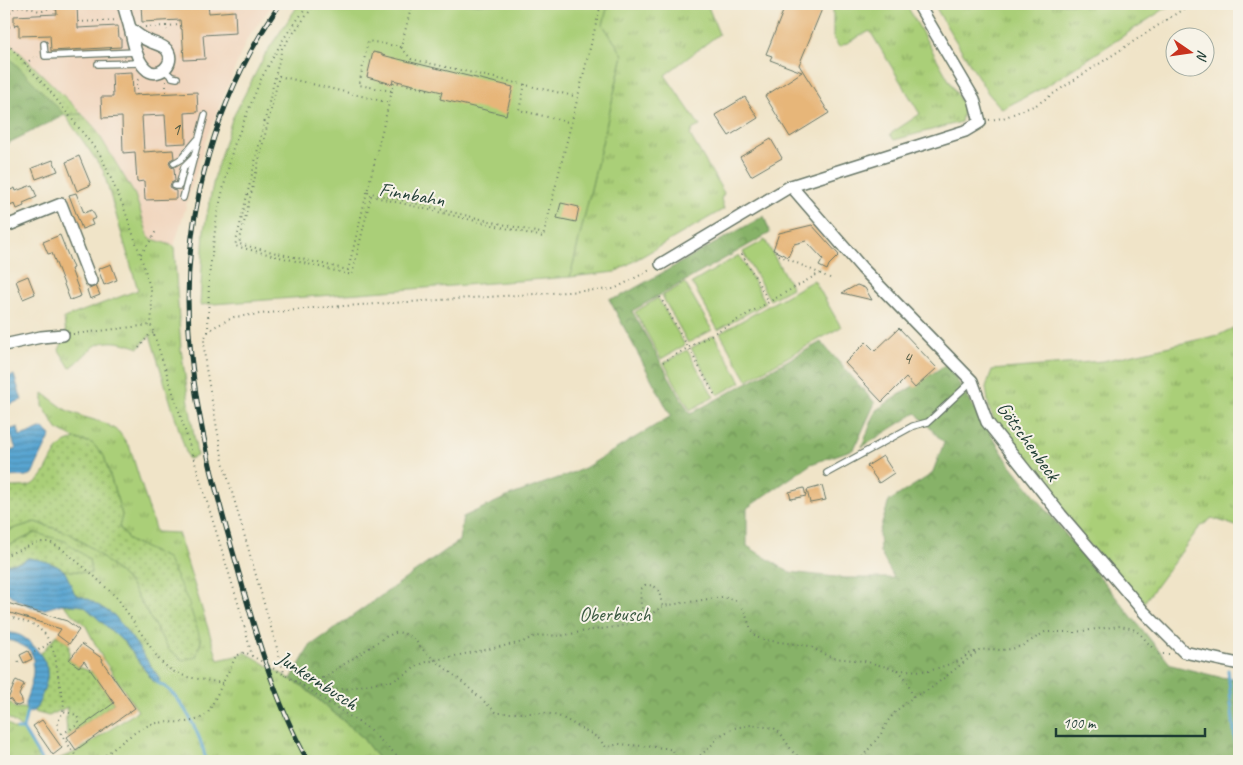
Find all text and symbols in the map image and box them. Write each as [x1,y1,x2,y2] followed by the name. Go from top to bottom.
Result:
[1166,28,1216,78] north arrow
[1192,49,1211,63] text: N
[172,118,181,140] house number: 1
[377,176,448,213] street label: Finnbahn
[903,347,913,369] house number: 4
[991,397,1067,487] street label: Götschenbeck
[579,602,652,627] park label: Oberbusch
[272,645,364,716] street label: Junkernbusch
[1056,705,1204,737] scale bar
[1063,714,1097,733] text: 100 m

